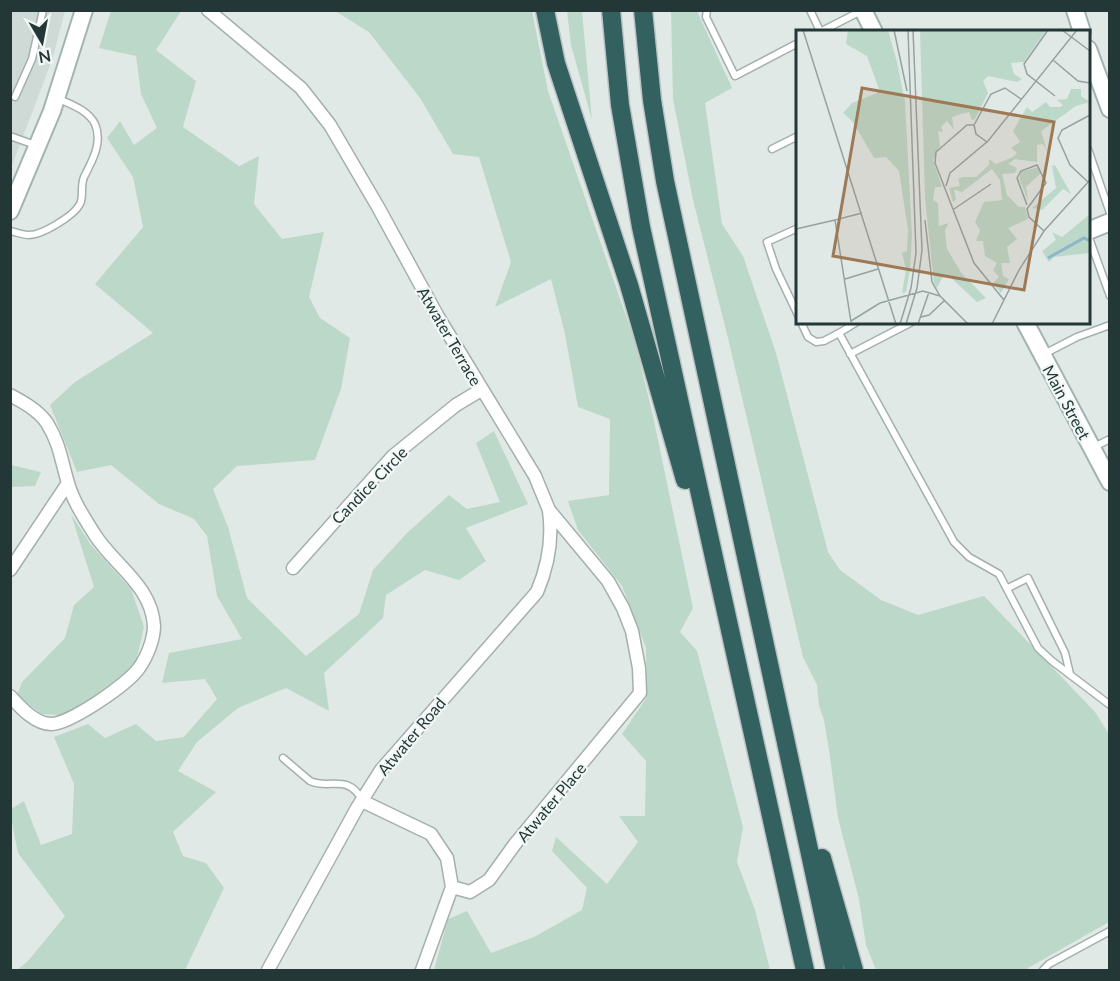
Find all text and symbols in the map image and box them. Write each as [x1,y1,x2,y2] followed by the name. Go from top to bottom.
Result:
[12,12,72,72] north arrow
[796,30,1090,324] inset map
[37,47,52,68] text: N
[414,283,486,389] street label: Atwater Terrace
[1039,362,1095,443] street label: Main Street
[327,442,411,528] street label: Candice Circle
[373,693,449,779] street label: Atwater Road
[512,759,590,845] street label: Atwater Place

